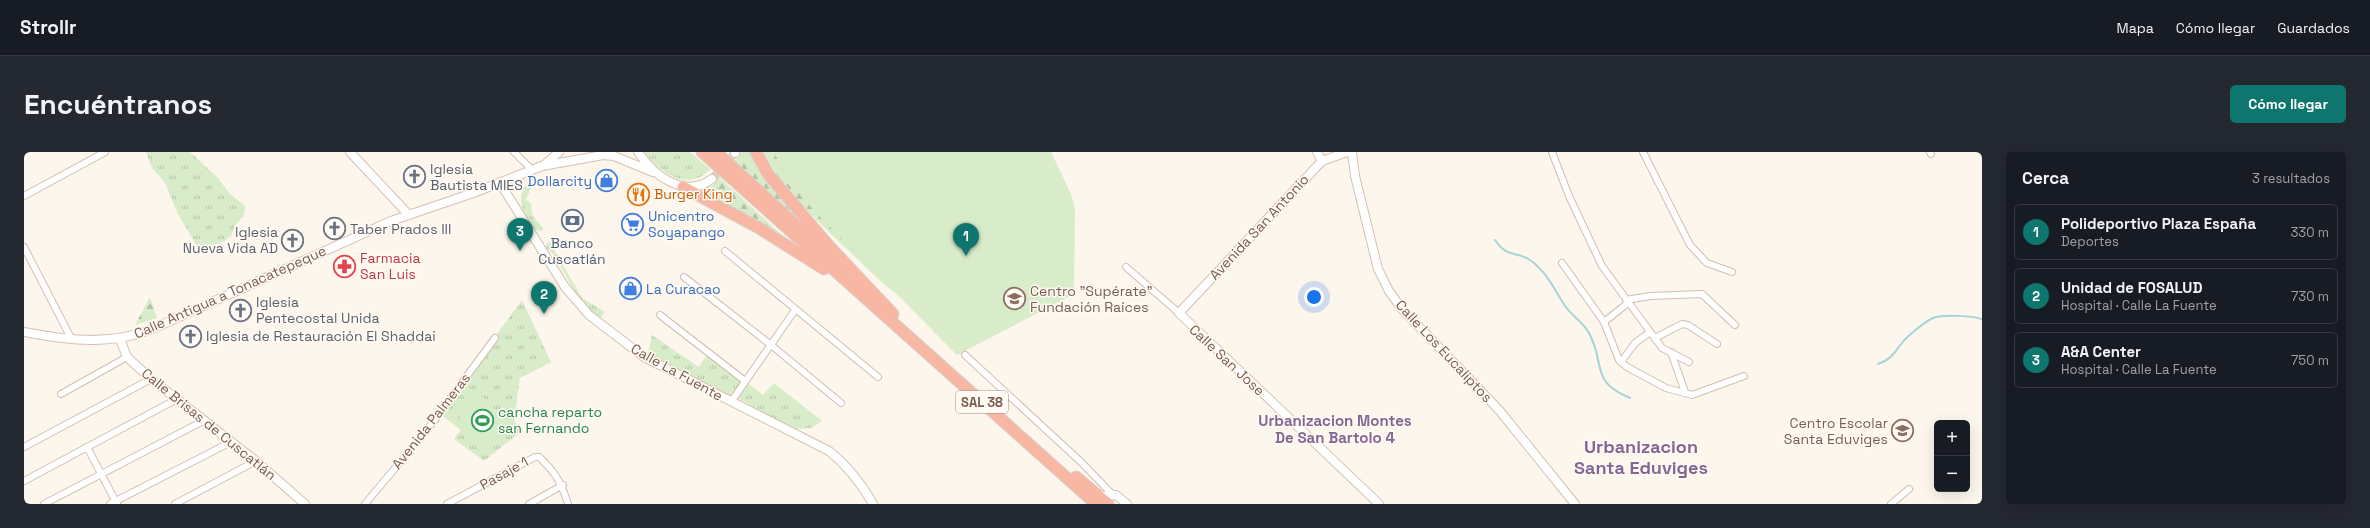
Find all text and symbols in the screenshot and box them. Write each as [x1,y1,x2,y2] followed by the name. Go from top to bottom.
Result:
[20,15,77,40] text: Strollr
[2117,19,2154,37] text: Mapa
[2176,19,2255,37] text: Cómo llegar
[2277,19,2350,37] text: Guardados
[2230,85,2346,123] button: Cómo llegar
[24,86,212,122] text: Encuéntranos
[430,160,523,194] place label: Iglesia Bautista MIES
[401,164,427,190] church icon: Iglesia Bautista MIES
[2022,167,2069,189] text: Cerca
[594,168,620,194] shop icon: Dollarcity
[1205,170,1313,284] street label: Avenida San Antonio
[2252,170,2330,187] text: 3 resultados
[527,172,592,190] place label: Dollarcity
[625,181,651,207] restaurant icon: Burger King
[654,185,733,203] place label: Burger King
[648,207,725,241] place label: Unicentro Soyapango
[559,208,585,234] bank icon: Banco Cuscatlán
[619,211,645,237] supermarket icon: Unicentro Soyapango
[2061,214,2256,233] text: Polideportivo Plaza España
[322,216,348,242] church icon: Taber Prados III
[507,218,533,251] pin: 3
[350,220,451,238] place label: Taber Prados III
[183,223,278,257] place label: Iglesia Nueva Vida AD
[953,223,979,256] pin: 1
[2033,224,2039,241] text: 1
[2290,224,2329,241] text: 330 m
[280,227,306,253] church icon: Iglesia Nueva Vida AD
[2061,233,2119,250] text: Deportes
[538,234,606,268] place label: Banco Cuscatlán
[131,241,329,343] street label: Calle Antigua a Tonacatepeque
[360,249,421,283] place label: Farmacia San Luis
[331,253,357,279] pharmacy icon: Farmacia San Luis
[617,276,643,302] shop icon: La Curacao
[2061,278,2202,297] text: Unidad de FOSALUD
[646,280,721,298] place label: La Curacao
[531,281,557,314] pin: 2
[1030,282,1152,316] place label: Centro "Supérate" Fundación Raíces
[1002,286,1028,312] school or university icon: Centro "Supérate" Fundación Raíces
[1304,287,1324,307] your location
[2032,288,2040,305] text: 2
[2291,288,2329,305] text: 730 m
[256,293,379,327] place label: Iglesia Pentecostal Unida
[1392,296,1496,406] street label: Calle Los Eucaliptos
[228,297,254,323] church icon: Iglesia Pentecostal Unida
[2061,297,2217,314] text: Hospital · Calle La Fuente
[1185,320,1269,400] street label: Calle San Jose
[178,323,204,349] church icon: Iglesia de Restauración El Shaddai
[206,327,436,345] place label: Iglesia de Restauración El Shaddai
[628,339,726,405] street label: Calle La Fuente
[2061,342,2141,361] text: A&A Center
[2032,352,2040,369] text: 3
[2291,352,2329,369] text: 750 m
[2061,361,2217,378] text: Hospital · Calle La Fuente
[138,364,280,484] street label: Calle Brisas de Cuscatlán
[388,369,474,473] street label: Avenida Palmeras
[956,391,1008,413] road number: SAL 38
[498,403,602,437] place label: cancha reparto san Fernando
[469,407,495,433] sports icon: cancha reparto san Fernando
[1258,411,1412,447] district label: Urbanizacion Montes De San Bartolo 4
[1784,414,1888,448] place label: Centro Escolar Santa Eduviges
[1890,418,1916,444] school or university icon: Centro Escolar Santa Eduviges
[1934,420,1970,492] map controls
[1934,420,1970,456] button: +
[1574,435,1708,479] district label: Urbanizacion Santa Eduviges
[477,452,531,494] street label: Pasaje 1
[1934,456,1970,492] button: −

